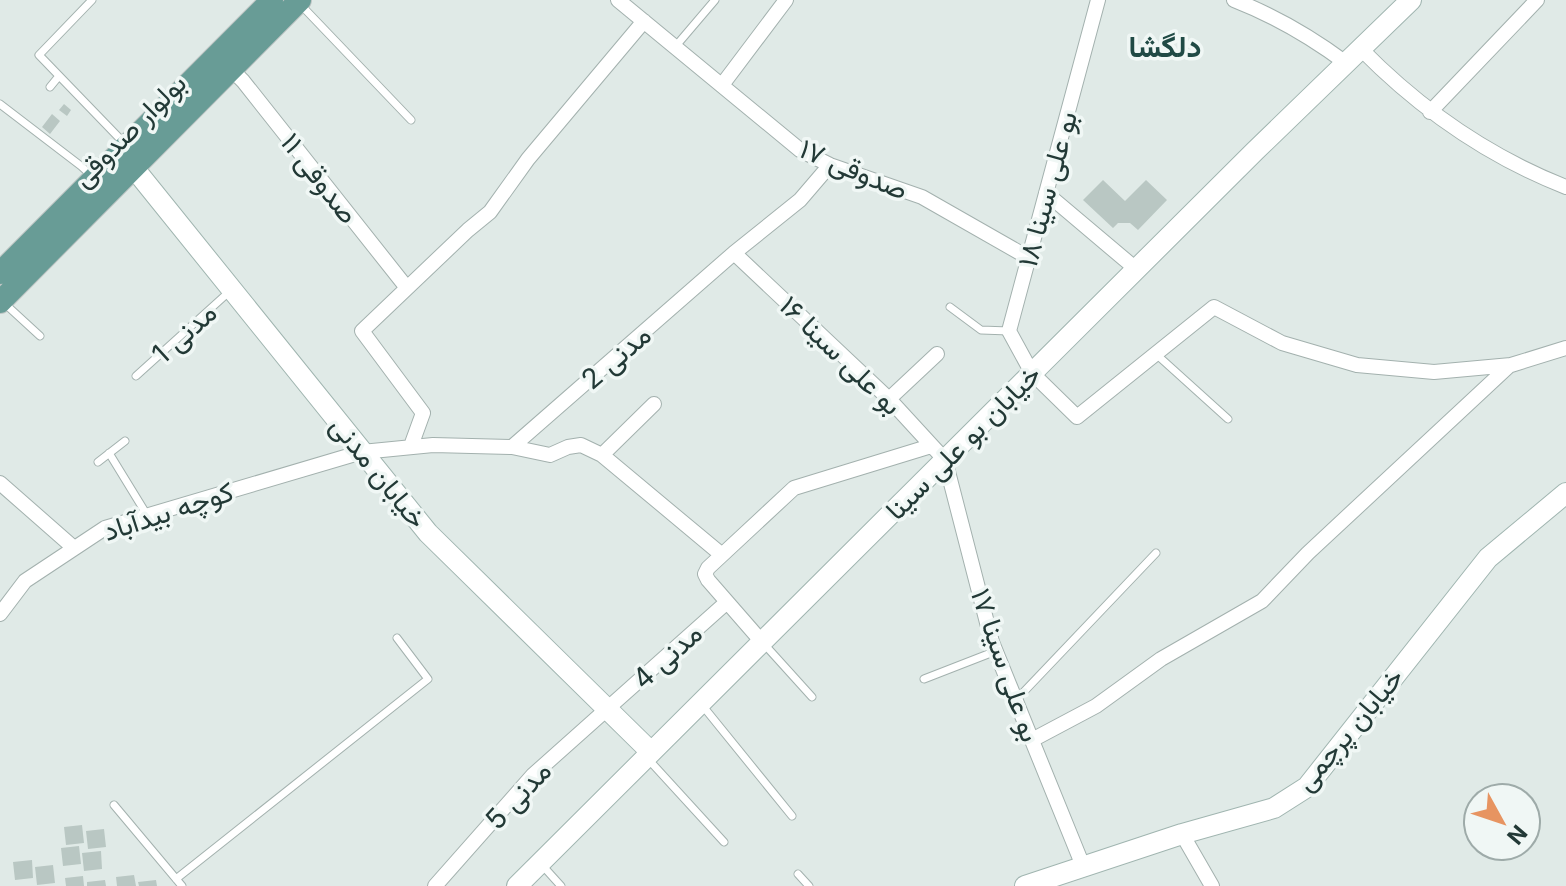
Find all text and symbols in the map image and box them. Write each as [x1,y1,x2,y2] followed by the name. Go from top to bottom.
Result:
[1129,28,1201,64] district label: دلگشا
[65,66,194,195] street label: بولوار صدوقی
[1010,108,1085,271] street label: بو علی سینا ۱۸
[273,126,366,231] street label: صدوقی ۱۱
[794,131,913,208] street label: صدوقی ۱۷
[772,288,909,422] street label: بو علی سینا ۱۶
[145,295,223,371] street label: مدنی 1
[574,318,658,396] street label: مدنی 2
[878,357,1048,527] street label: خیابان بو علی سینا
[323,409,435,535] street label: خیابان مدنی
[99,474,238,550] street label: کوچه بیدآباد
[963,584,1048,746] street label: بو علی سینا ۱۷
[625,616,709,696] street label: مدنی 4
[1288,660,1412,799] street label: خیابان پرچمی
[478,754,558,836] street label: مدنی 5
[1462,782,1542,862] north arrow
[1502,820,1533,850] text: N

